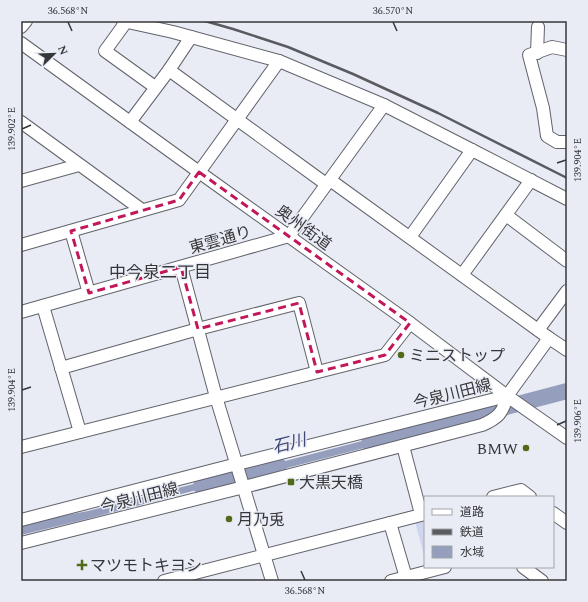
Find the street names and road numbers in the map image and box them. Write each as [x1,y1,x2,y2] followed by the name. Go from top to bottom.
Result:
[270,199,336,256] street label: 奥州街道
[186,220,254,260] street label: 東雲通り
[411,373,494,415] street label: 今泉川田線
[98,477,181,519] street label: 今泉川田線

